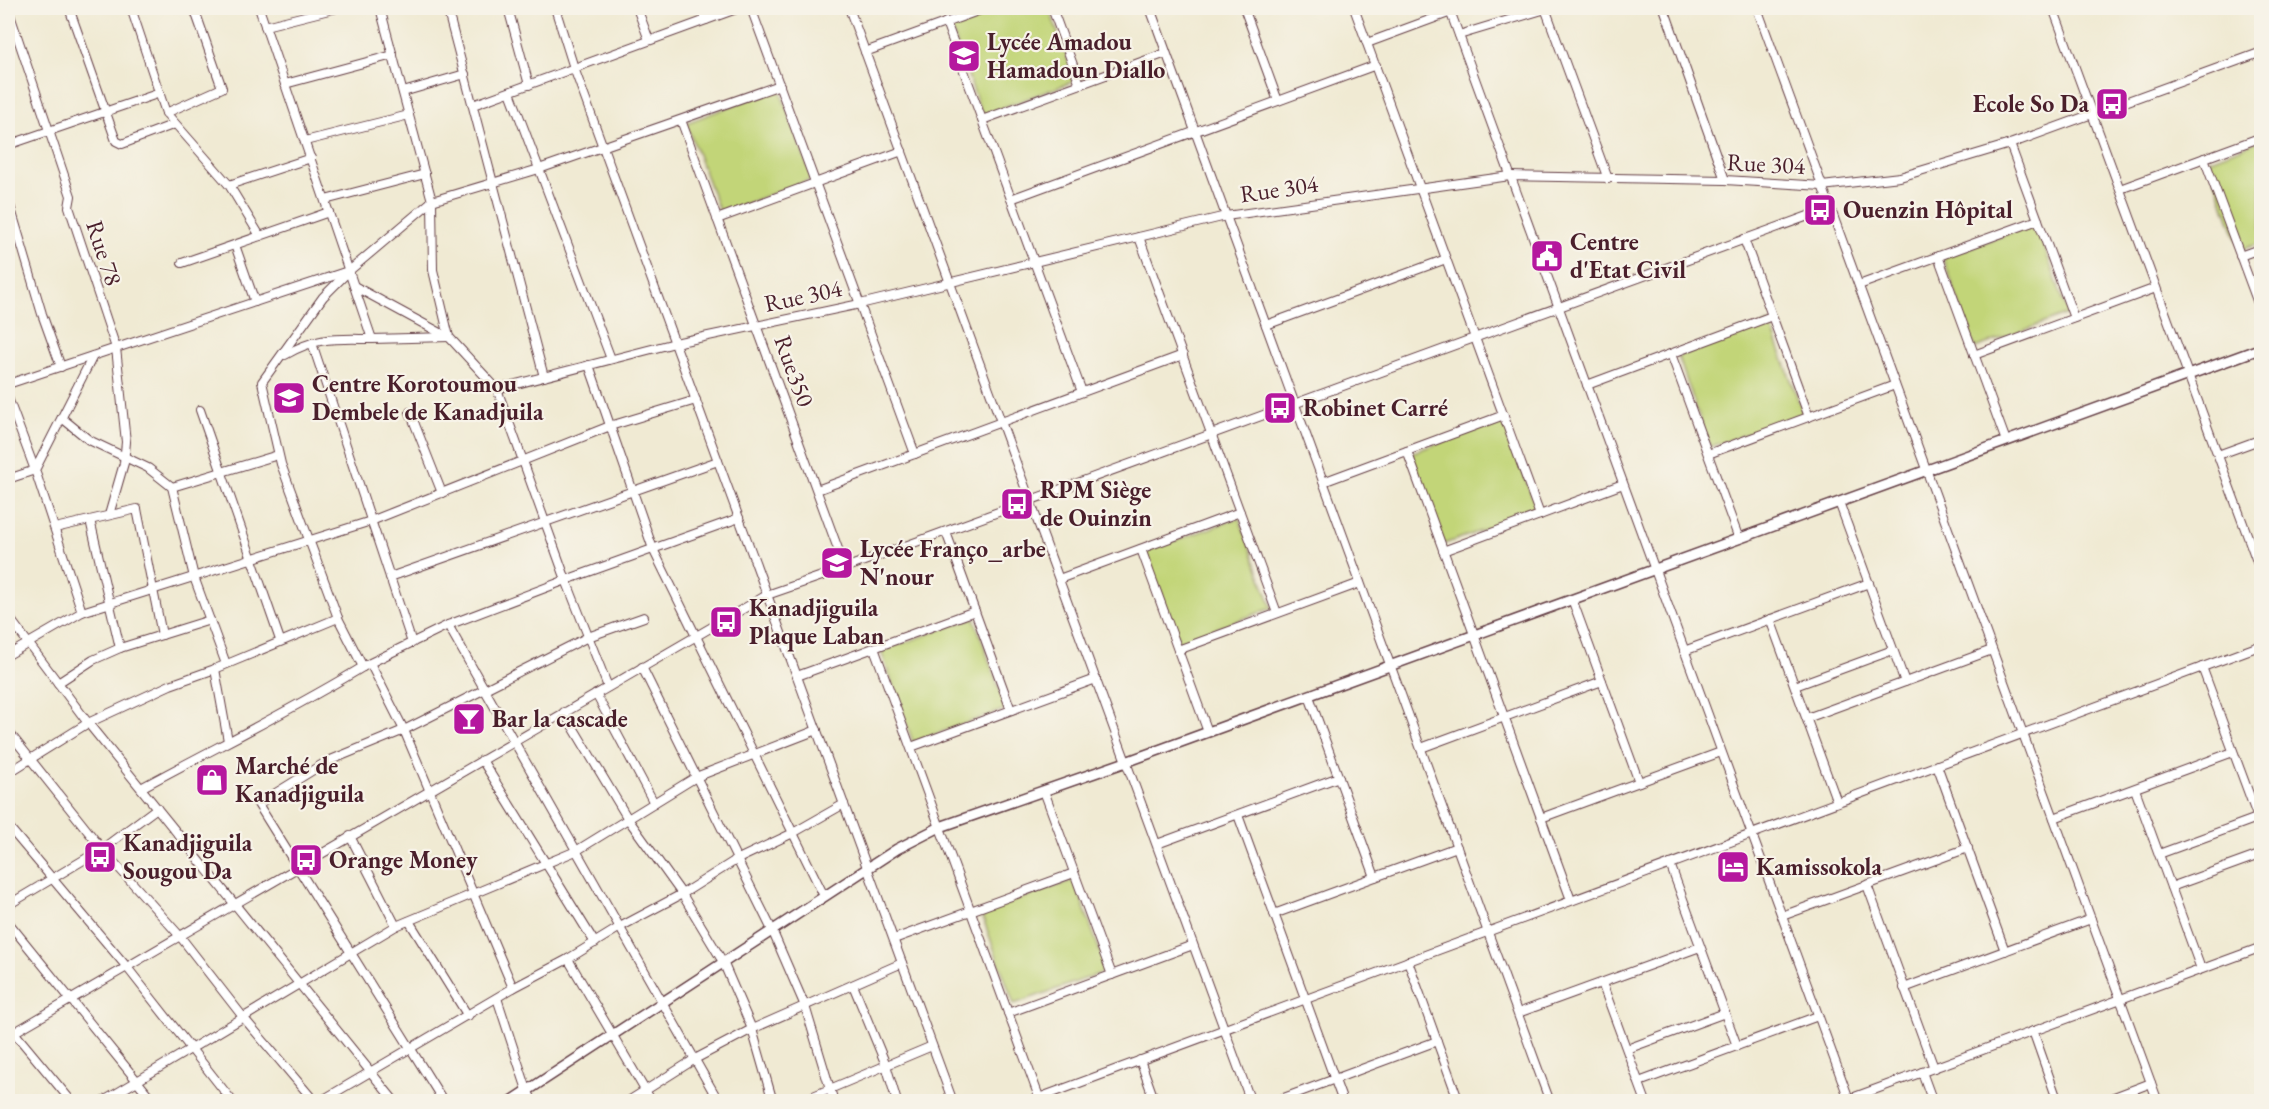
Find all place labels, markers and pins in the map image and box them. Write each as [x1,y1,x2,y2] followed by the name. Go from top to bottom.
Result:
[987,26,1165,85] place label: Lycée Amadou Hamadoun Diallo
[946,38,982,74] school or university icon: Lycée Amadou Hamadoun Diallo
[2094,86,2130,122] bus stop icon: Ecole So Da
[1973,88,2089,119] place label: Ecole So Da
[1802,192,1838,228] bus stop icon: Ouenzin Hôpital
[1843,194,2013,225] place label: Ouenzin Hôpital
[1570,226,1686,285] place label: Centre d'Etat Civil
[1529,238,1565,274] public building icon: Centre d'Etat Civil
[312,368,544,428] place label: Centre Korotoumou Dembele de Kanadjuila
[271,380,307,416] school or university icon: Centre Korotoumou Dembele de Kanadjuila
[1262,390,1298,426] bus stop icon: Robinet Carré
[1303,392,1448,423] place label: Robinet Carré
[1040,474,1152,533] place label: RPM Siège de Ouinzin
[999,486,1035,522] bus stop icon: RPM Siège de Ouinzin
[860,533,1046,592] place label: Lycée Franço_arbe N'nour
[819,545,855,581] school or university icon: Lycée Franço_arbe N'nour
[749,592,885,652] place label: Kanadjiguila Plaque Laban
[708,604,744,640] bus stop icon: Kanadjiguila Plaque Laban
[451,701,487,737] bar icon: Bar la cascade
[492,703,628,734] place label: Bar la cascade
[235,750,365,810] place label: Marché de Kanadjiguila
[194,762,230,798] shop icon: Marché de Kanadjiguila
[123,827,253,887] place label: Kanadjiguila Sougou Da
[82,839,118,875] bus stop icon: Kanadjiguila Sougou Da
[288,842,324,878] bus stop icon: Orange Money
[329,844,478,876] place label: Orange Money
[1715,849,1751,885] hotel icon: Kamissokola
[1756,851,1882,882] place label: Kamissokola

